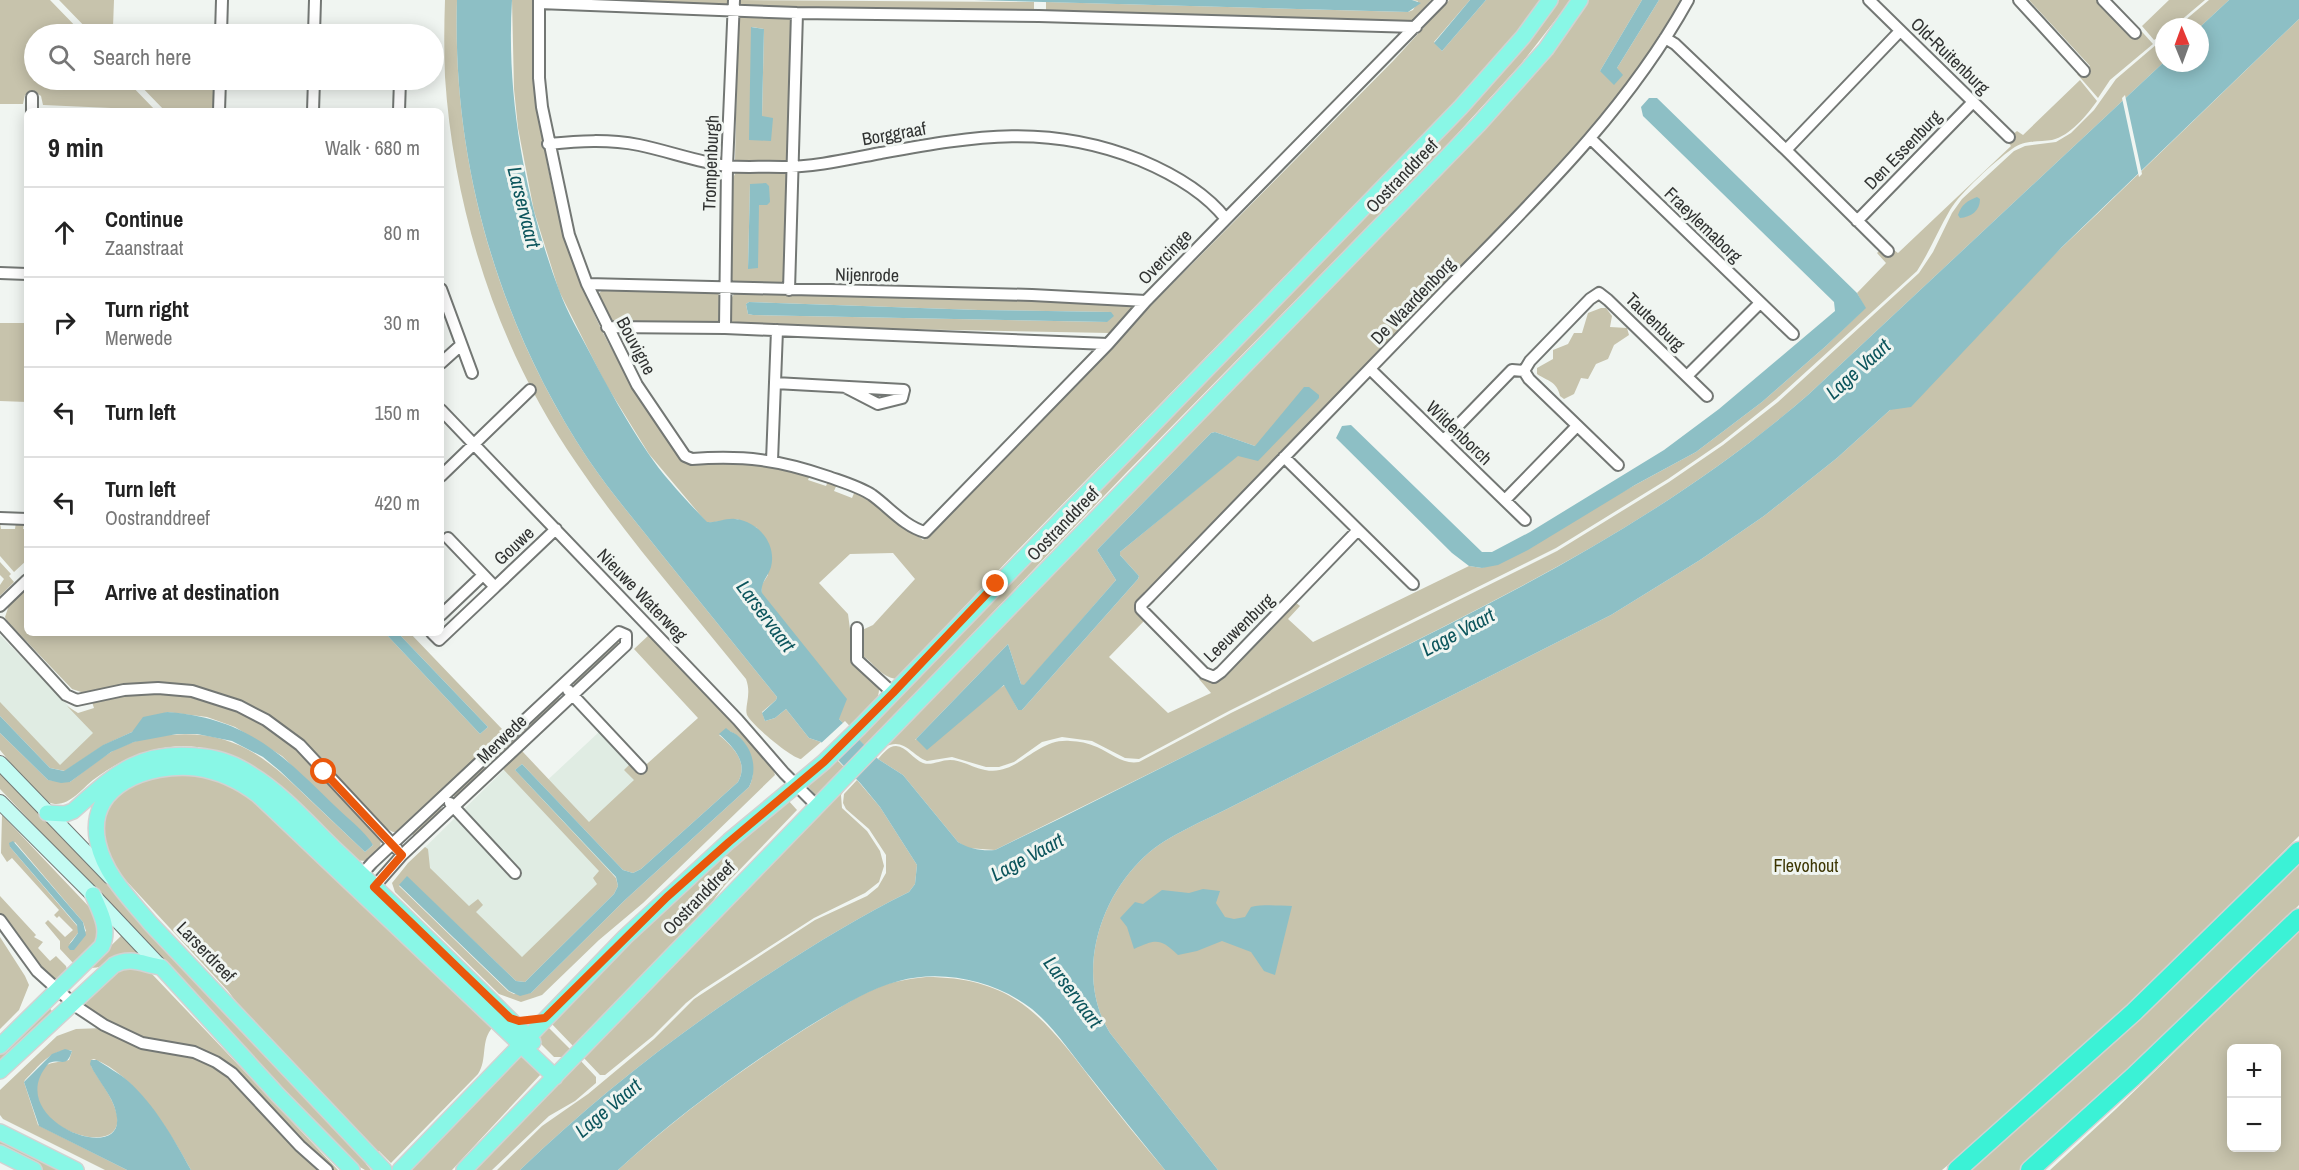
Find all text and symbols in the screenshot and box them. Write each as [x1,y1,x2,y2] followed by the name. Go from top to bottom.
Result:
[1905,12,1996,100] street label: Old-Ruitenburg
[2155,18,2209,72] north arrow
[24,24,444,90] search box
[45,41,78,74] icon: search
[93,42,191,72] text: Search here
[1858,104,1948,195] street label: Den Essenburg
[696,114,725,212] street label: Trompenburgh
[860,115,929,151] street label: Borggraaf
[48,130,104,165] text: 9 min
[1360,132,1444,218] street label: Oostranddreef
[325,134,420,161] text: Walk · 680 m
[501,163,548,251] water label: Larservaart
[1659,181,1748,269] street label: Fraeylemaborg
[105,204,183,234] text: Continue
[48,216,81,249] icon: ahead
[384,219,420,246] text: 80 m
[1132,223,1197,290] street label: Overcinge
[105,234,183,261] text: Zaanstraat
[1365,251,1461,350] street label: De Waardenborg
[835,261,899,288] street label: Nijenrode
[1620,287,1691,357] street label: Tautenburg
[105,294,189,324] text: Turn right
[48,306,81,339] icon: right
[384,309,420,336] text: 30 m
[611,312,662,379] street label: Bouvigne
[105,324,172,351] text: Merwede
[1819,332,1896,405] water label: Lage Vaart
[1421,395,1498,470] street label: Wildenborch
[48,396,81,429] icon: left
[105,397,176,427] text: Turn left
[374,399,420,426] text: 150 m
[105,474,176,504] text: Turn left
[1021,480,1105,566] street label: Oostranddreef
[48,486,81,519] icon: left
[374,489,420,516] text: 420 m
[105,504,210,531] text: Oostranddreef
[488,521,539,571] street label: Gouwe
[592,543,694,647] street label: Nieuwe Waterweg
[982,570,1008,596] route end
[731,574,802,657] water label: Larservaart
[48,576,81,609] icon: arrive
[105,577,279,607] text: Arrive at destination
[1198,587,1280,668] street label: Leeuwenburg
[1417,601,1499,662] water label: Lage Vaart
[471,709,532,769] street label: Merwede
[310,758,336,784] route start
[986,826,1068,887] water label: Lage Vaart
[1774,853,1838,878] park label: Flevohout
[657,854,741,940] street label: Oostranddreef
[171,916,242,988] street label: Larserdreef
[1038,950,1109,1033] water label: Larservaart
[2227,1044,2281,1152] map controls
[2227,1044,2281,1098] button: +
[569,1072,647,1143] water label: Lage Vaart
[2227,1098,2281,1152] button: −

